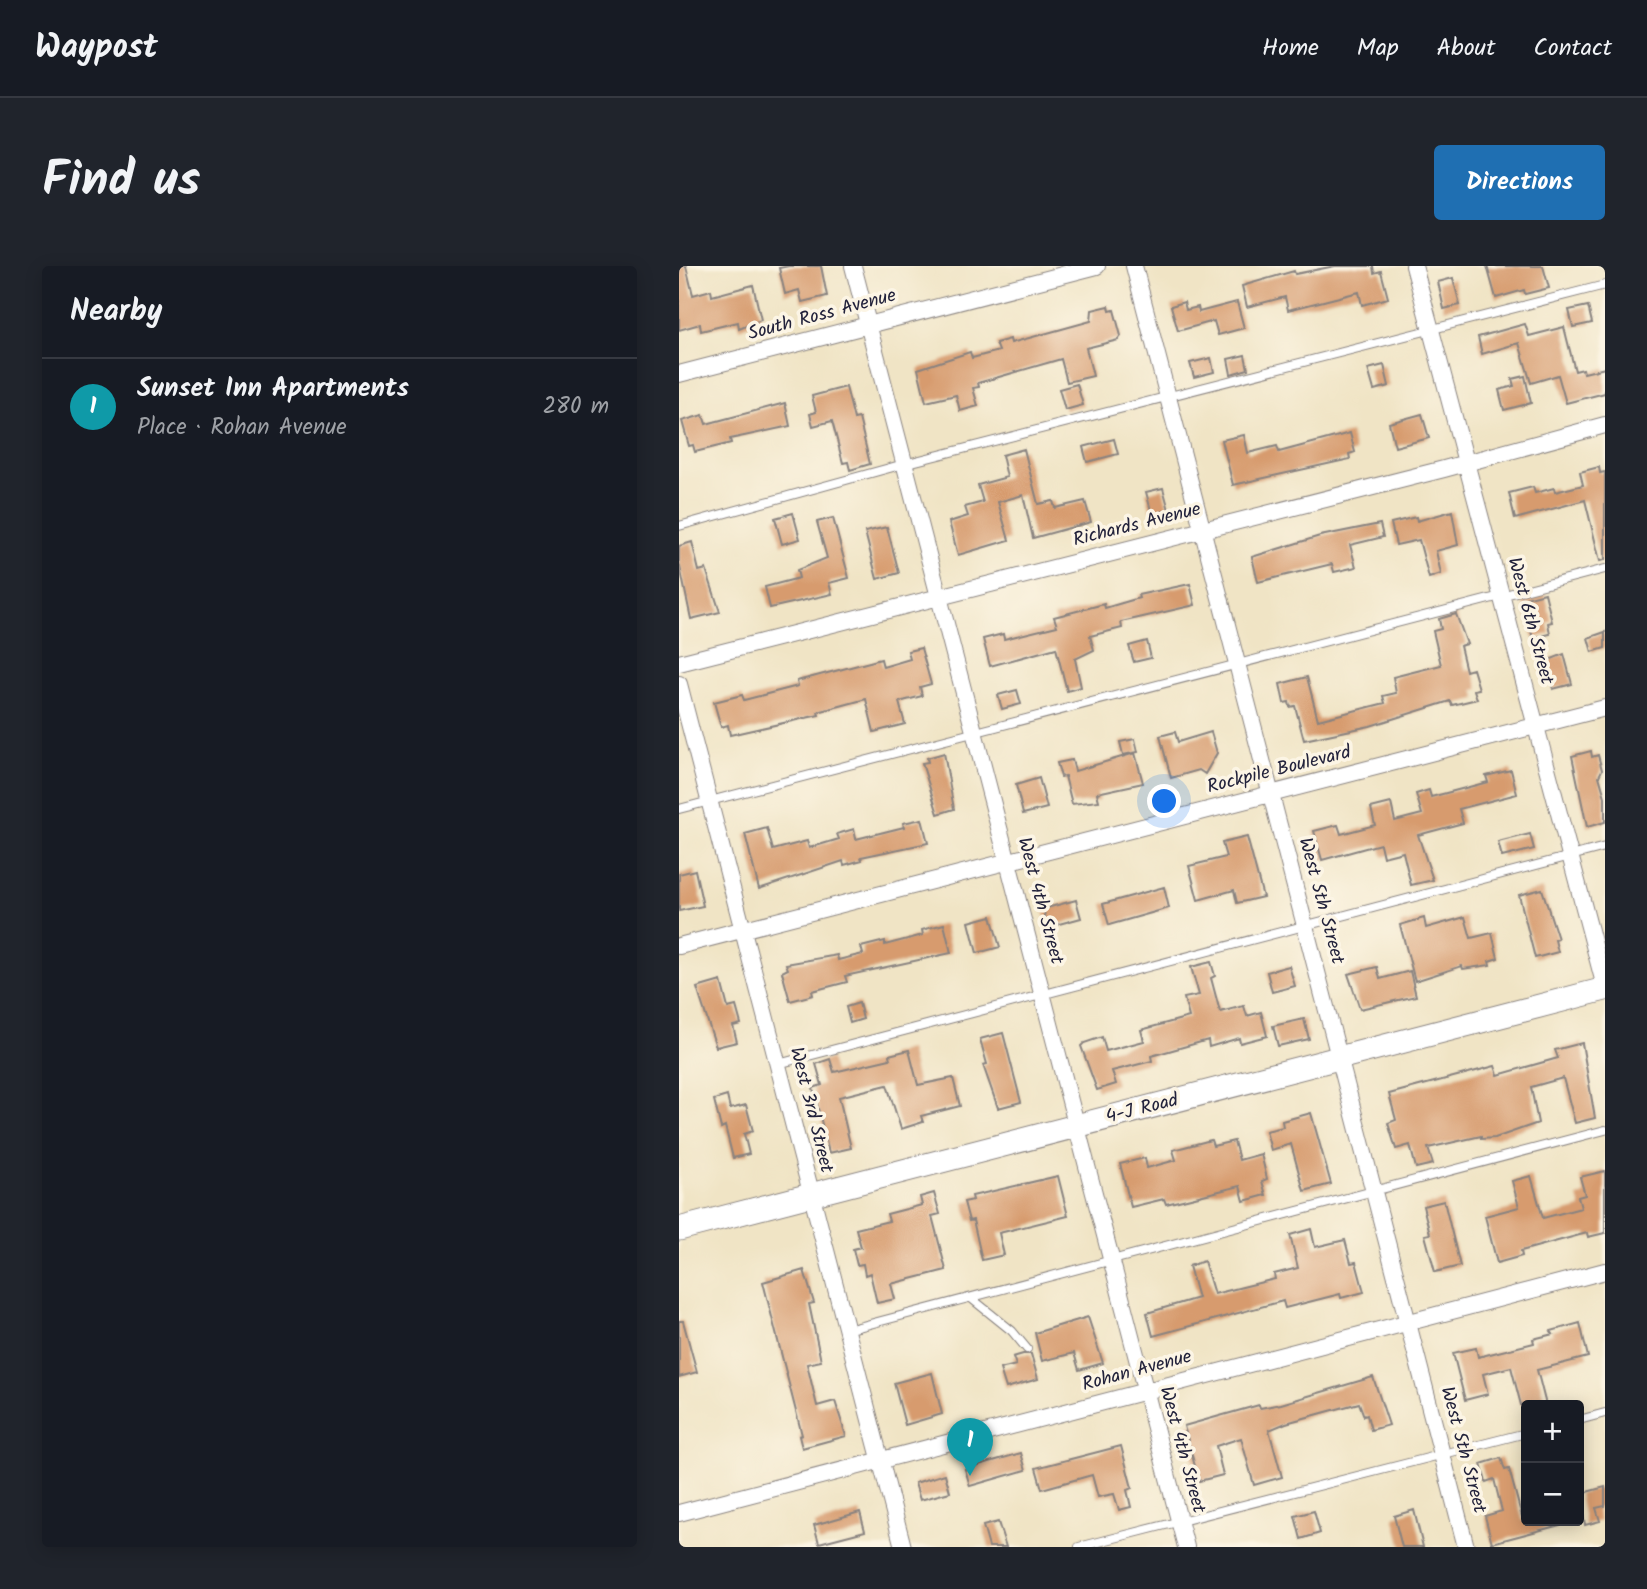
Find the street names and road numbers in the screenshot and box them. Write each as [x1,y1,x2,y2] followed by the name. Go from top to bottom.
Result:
[744,281,900,349] street label: South Ross Avenue
[1070,495,1204,555] street label: Richards Avenue
[1499,554,1562,688] street label: West 6th Street
[1204,738,1355,802] street label: Rockpile Boulevard
[1009,834,1072,968] street label: West 4th Street
[1290,834,1352,968] street label: West 5th Street
[781,1044,841,1177] street label: West 3rd Street
[1103,1085,1182,1132] street label: 4-J Road
[1079,1342,1196,1400] street label: Rohan Avenue
[1151,1383,1214,1517] street label: West 4th Street
[1432,1383,1494,1517] street label: West 5th Street

